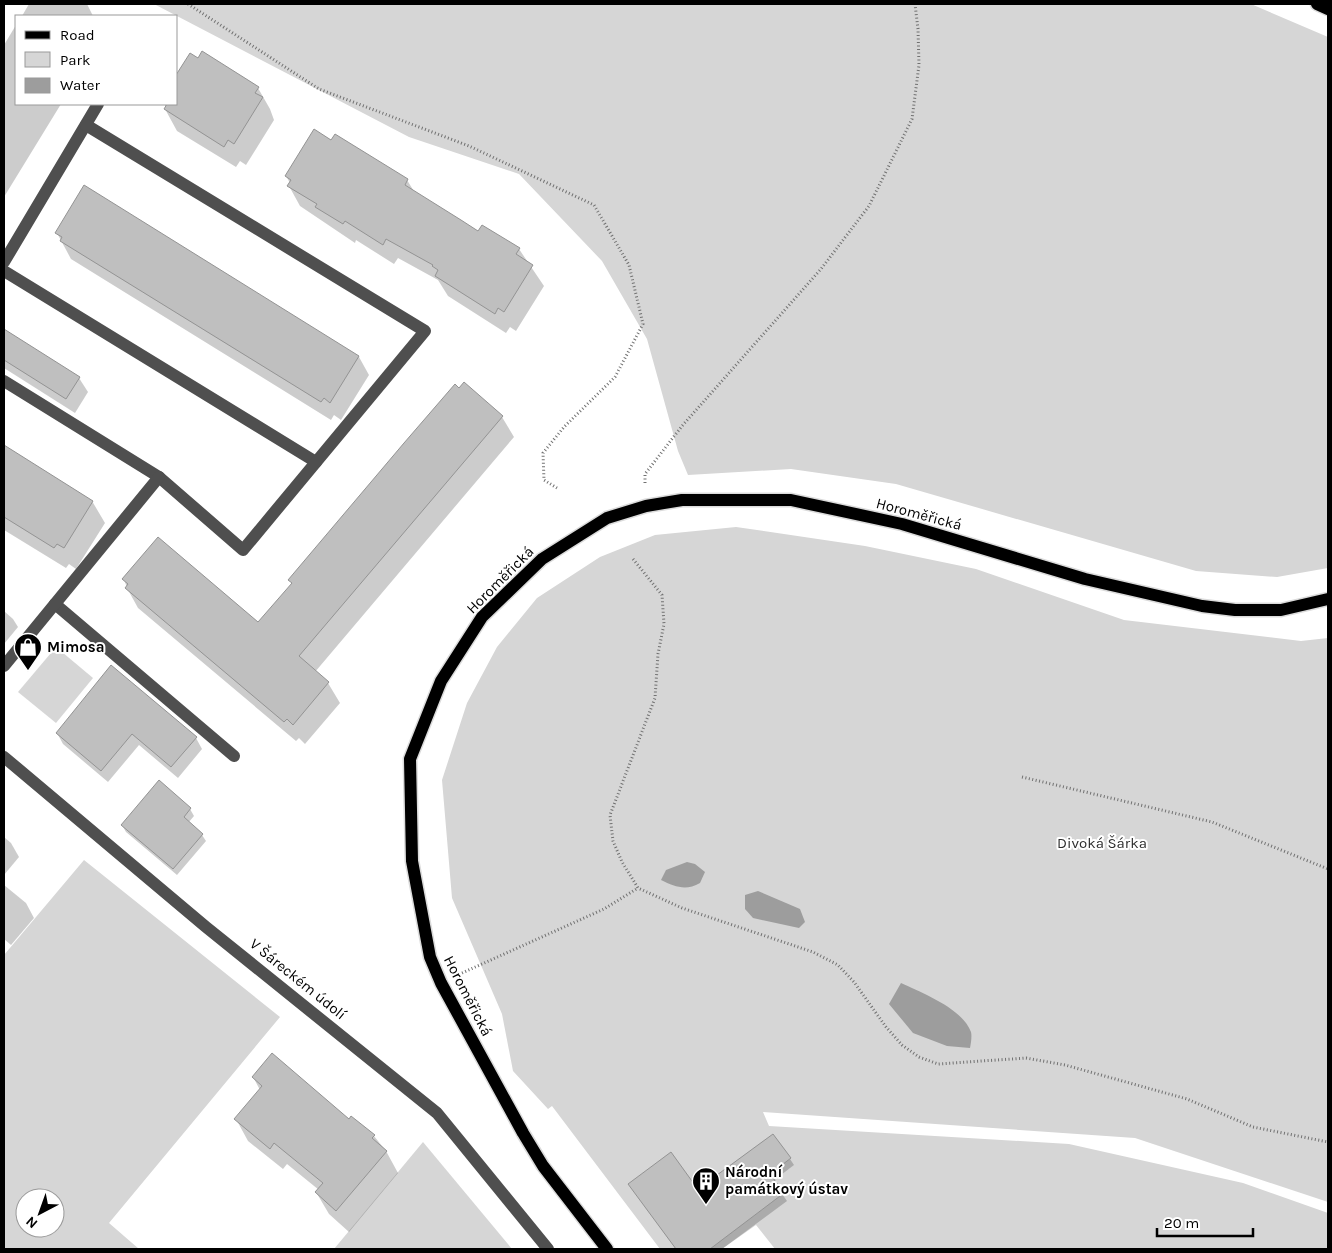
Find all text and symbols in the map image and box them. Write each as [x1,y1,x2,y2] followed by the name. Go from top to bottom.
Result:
[15,15,178,105] legend
[60,26,95,44] text: Road
[60,51,90,69] text: Park
[60,76,101,94] text: Water
[874,494,964,534] street label: Horoměřická
[463,543,537,617] street label: Horoměřická
[13,632,43,671] shop icon: Mimosa
[47,638,104,656] place label: Mimosa
[1057,834,1147,852] park label: Divoká Šárka
[246,935,350,1024] street label: V Šáreckém údolí
[440,953,496,1039] street label: Horoměřická
[725,1163,848,1198] place label: Národní památkový ústav
[691,1166,721,1205] building icon: Národní památkový ústav
[15,1188,65,1238] north arrow
[1157,1206,1253,1238] scale bar
[22,1213,41,1232] text: N
[1164,1214,1199,1232] text: 20 m

